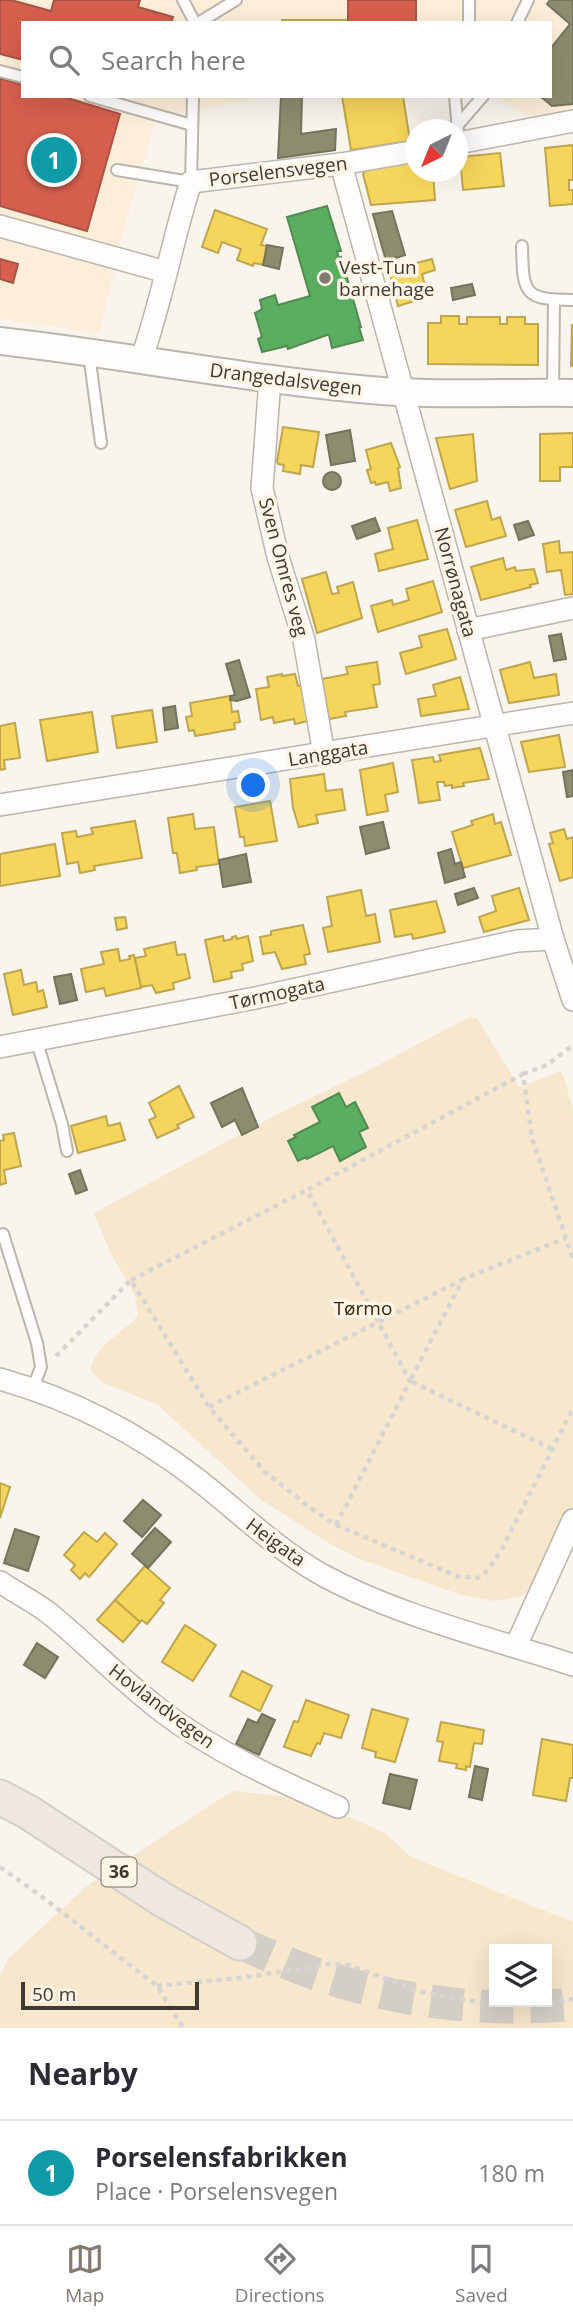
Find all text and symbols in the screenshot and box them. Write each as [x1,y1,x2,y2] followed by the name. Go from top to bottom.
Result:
[21,21,552,98] search box
[45,41,83,79] icon: search
[101,42,246,78] text: Search here
[405,119,468,182] north arrow
[31,134,77,186] pin: 1
[207,150,349,192] street label: Porselensvegen
[339,254,434,302] place label: Vest-Tun barnehage
[317,270,333,286] marker: Vest-Tun barnehage
[208,357,364,401] street label: Drangedalsvegen
[253,495,315,639] street label: Sven Omres veg
[429,524,483,640] street label: Norrønagata
[286,734,370,772] street label: Langgata
[236,768,270,802] your location
[227,970,327,1016] street label: Tørmogata
[334,1295,392,1321] park label: Tørmo
[241,1512,311,1572] street label: Heigata
[104,1658,220,1754] street label: Hovlandvegen
[102,1858,136,1886] road number: 36
[489,1944,552,2007] map controls
[489,1944,552,2007] button: layers
[21,1979,200,2011] scale bar
[32,1981,76,2007] text: 50 m
[28,2053,138,2094] text: Nearby
[95,2139,347,2175] text: Porselensfabrikken
[44,2157,58,2189] text: 1
[478,2157,545,2189] text: 180 m
[95,2175,338,2207] text: Place · Porselensvegen
[65,2240,104,2308] tab: Map
[235,2240,325,2308] tab: Directions
[455,2240,508,2308] tab: Saved

